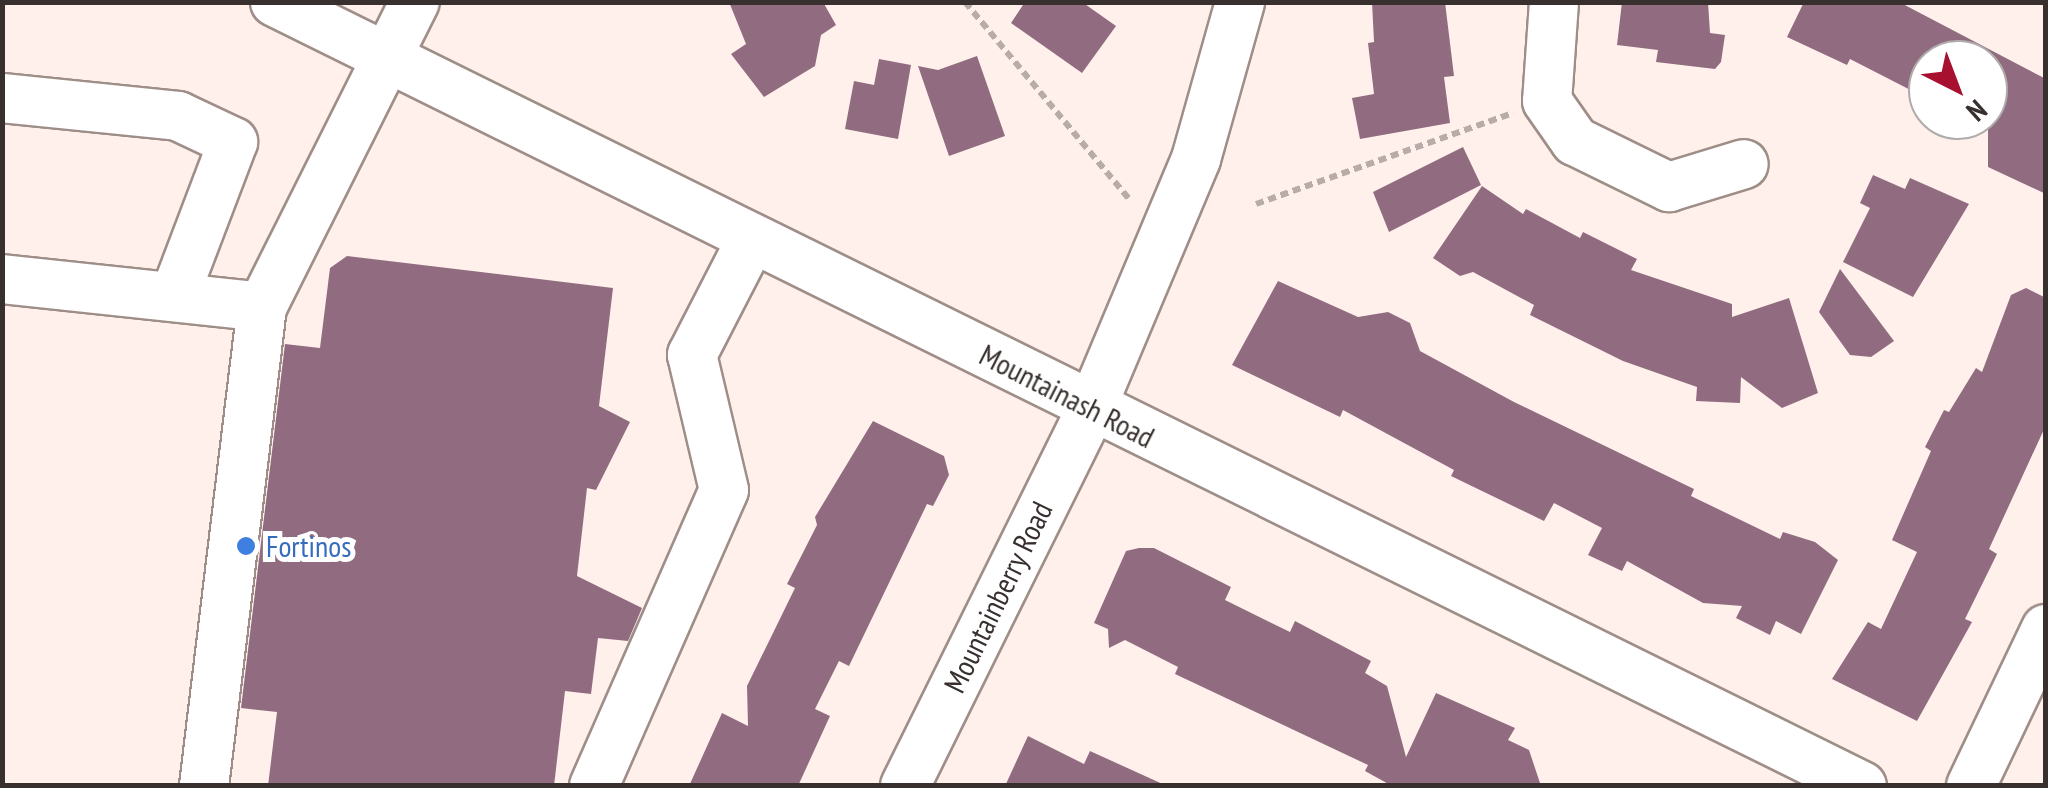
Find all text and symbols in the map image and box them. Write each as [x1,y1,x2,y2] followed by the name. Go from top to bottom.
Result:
[1908,40,2008,140] north arrow
[1959,92,1995,130] text: N
[974,337,1160,455] street label: Mountainash Road
[936,495,1060,699] street label: Mountainberry Road
[266,528,351,564] place label: Fortinos
[235,535,257,557] marker: Fortinos

